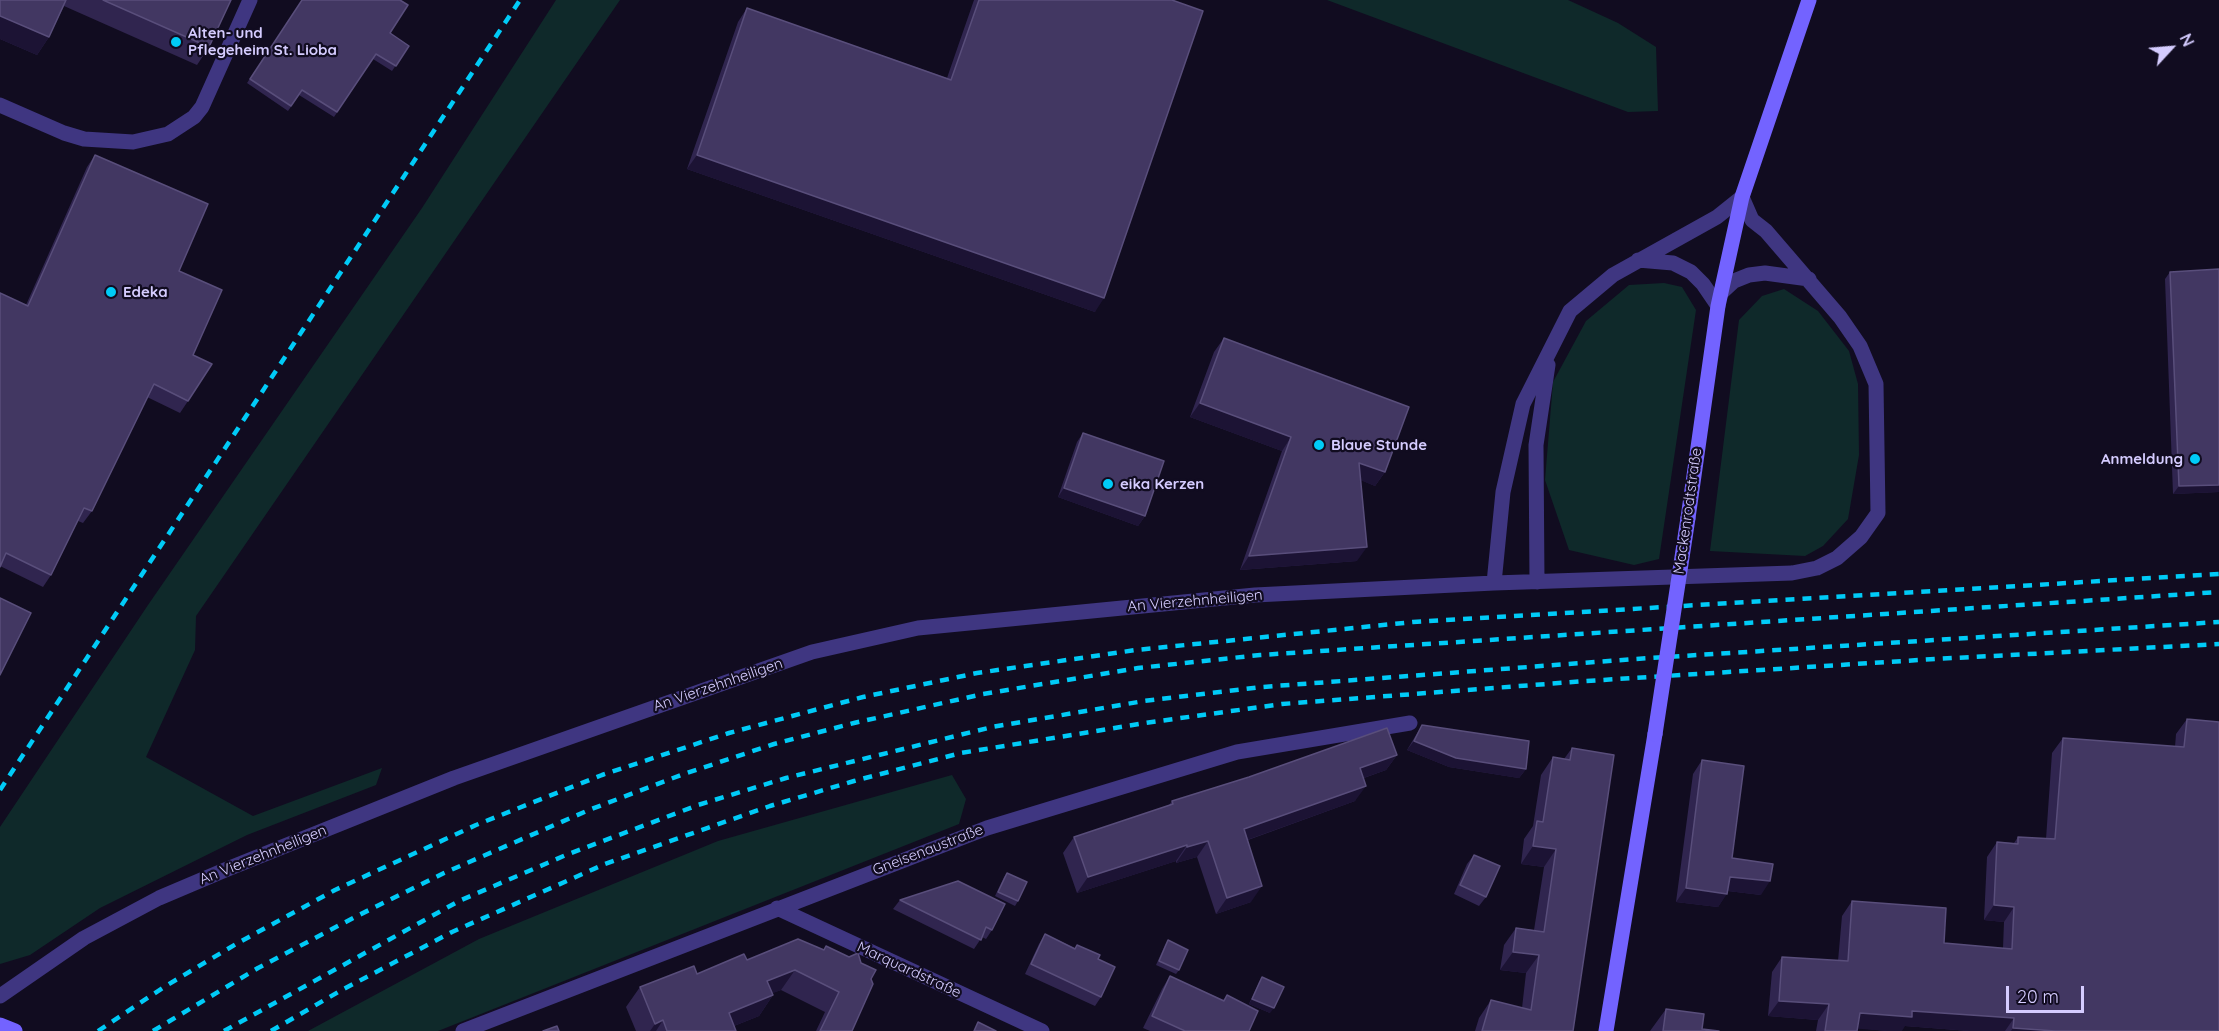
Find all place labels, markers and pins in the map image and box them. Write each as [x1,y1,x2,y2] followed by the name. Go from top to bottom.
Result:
[188,24,337,59] place label: Alten- und Pflegeheim St. Lioba
[169,35,183,49] marker: Alten- und Pflegeheim St. Lioba
[123,283,168,301] place label: Edeka
[104,285,118,299] marker: Edeka
[1331,436,1427,454] place label: Blaue Stunde
[1312,438,1326,452] marker: Blaue Stunde
[2101,450,2183,468] place label: Anmeldung
[2188,452,2202,466] marker: Anmeldung
[1120,475,1204,493] place label: eika Kerzen
[1101,477,1115,491] marker: eika Kerzen

